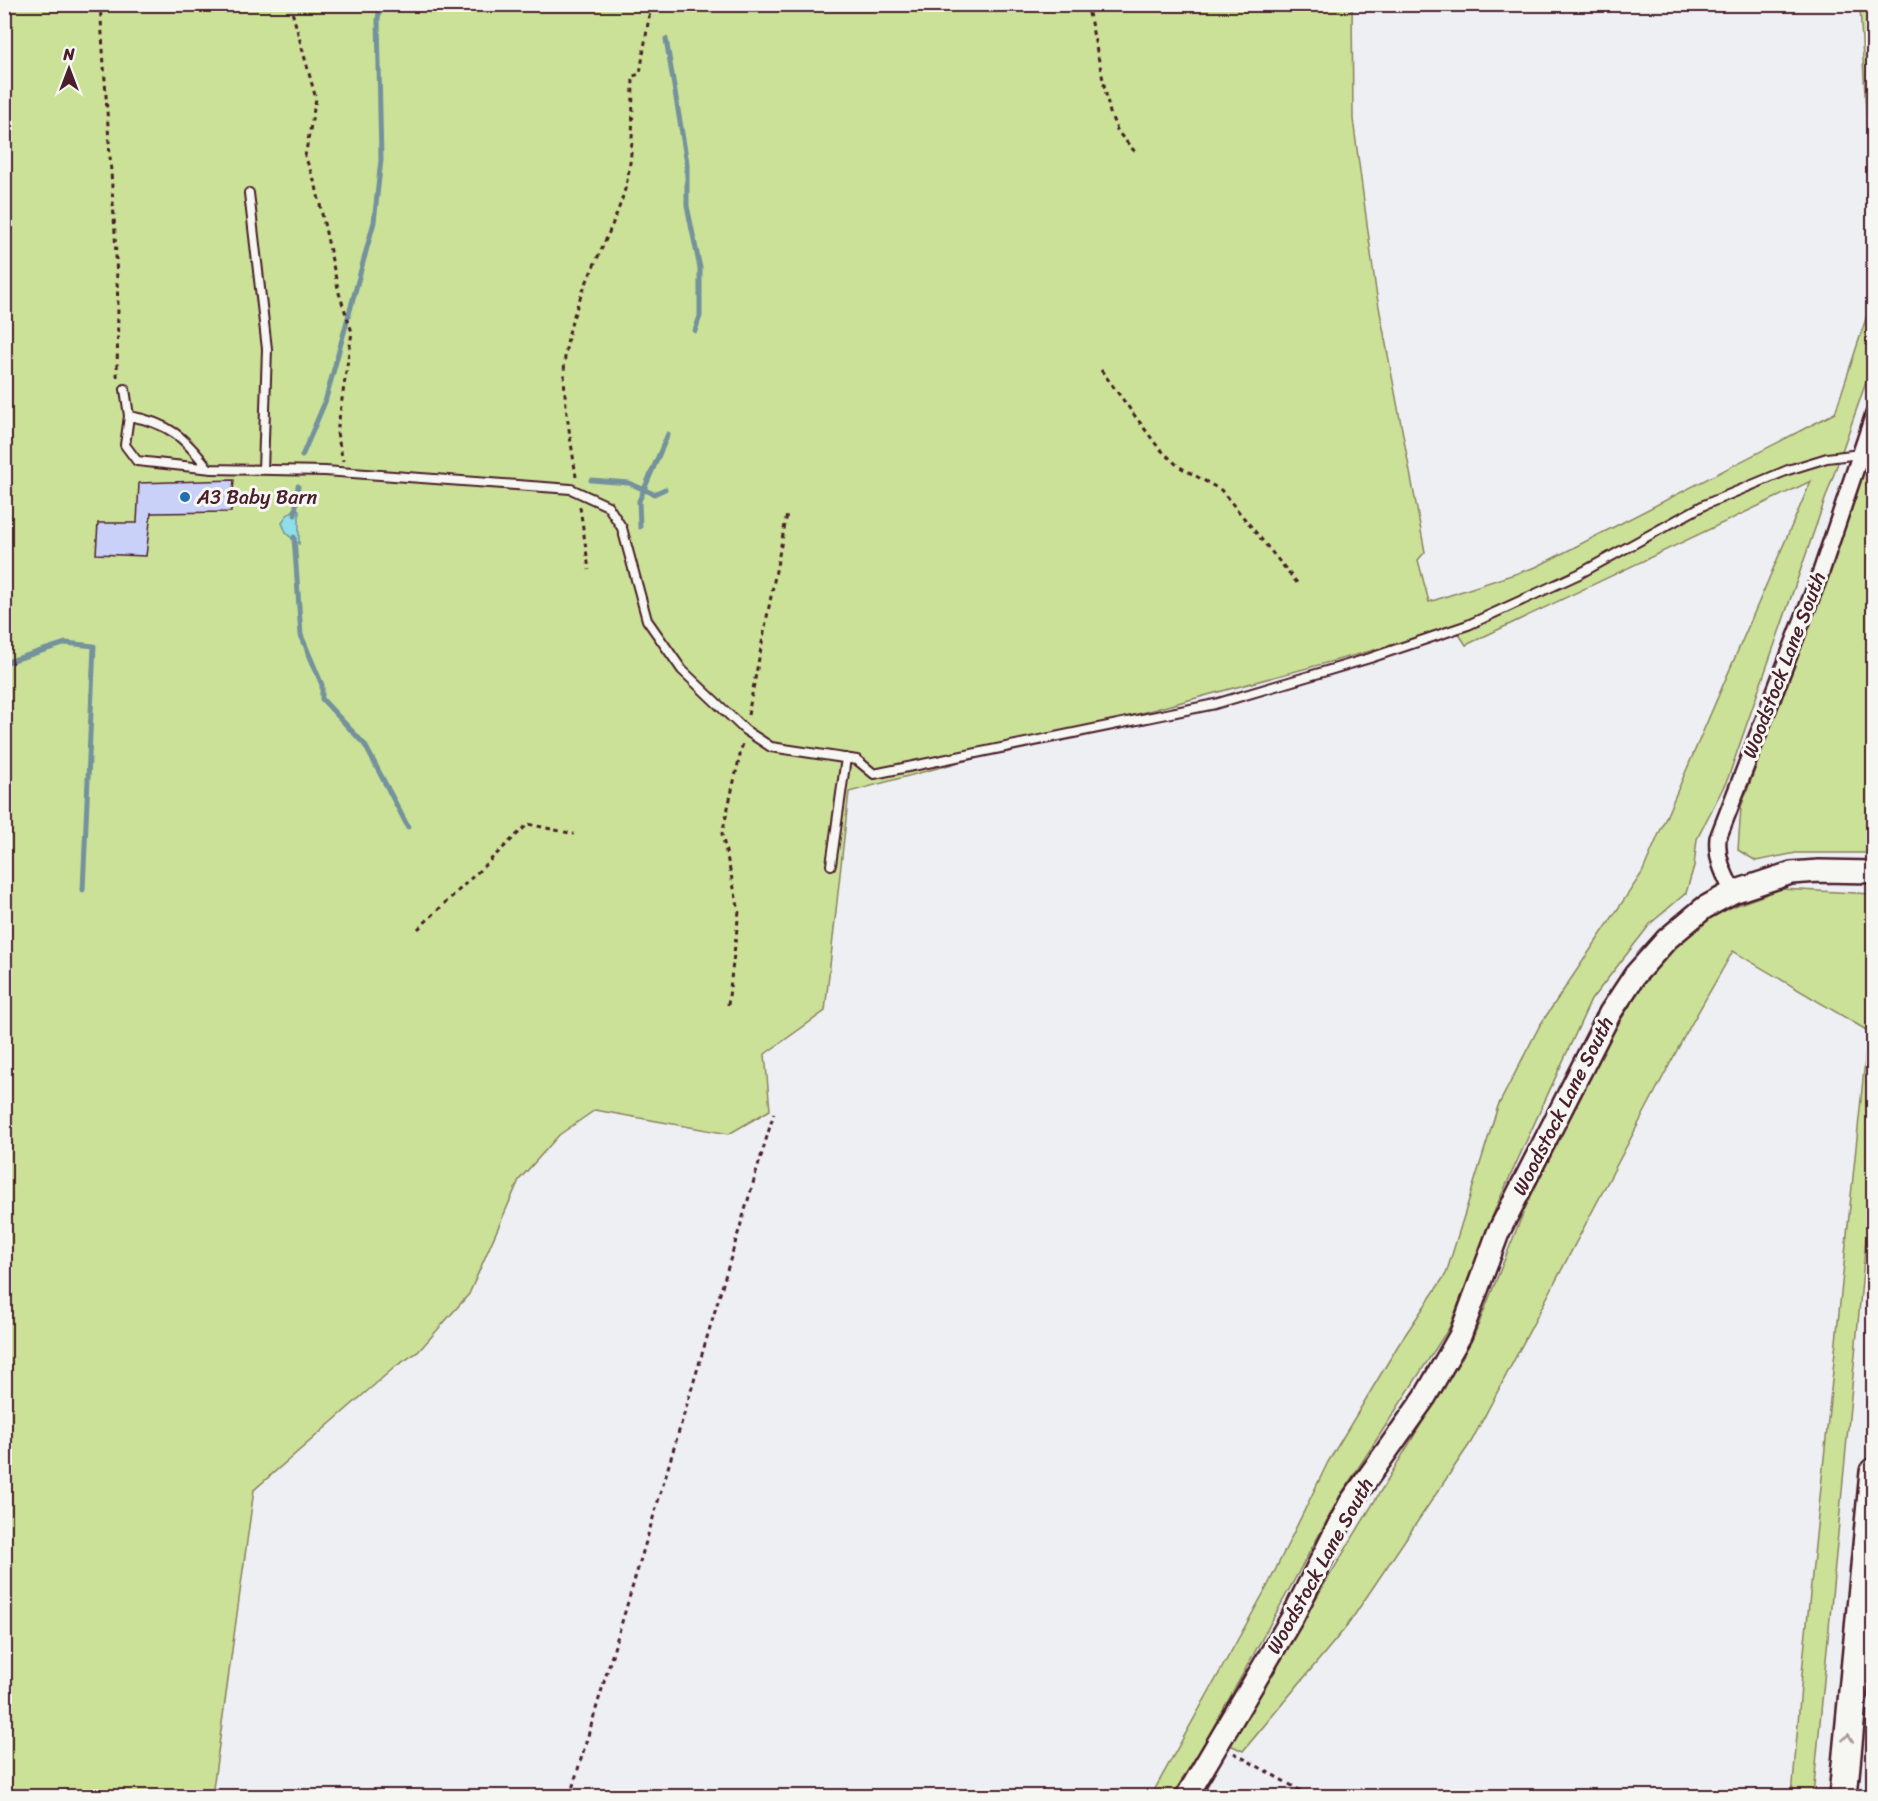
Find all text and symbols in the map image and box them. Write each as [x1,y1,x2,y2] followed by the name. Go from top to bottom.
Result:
[39,39,99,99] north arrow
[62,40,75,69] text: N
[196,480,318,515] place label: A3 Baby Barn
[178,490,192,504] marker: A3 Baby Barn
[1732,567,1836,763] street label: Woodstock Lane South
[1503,1010,1623,1202] street label: Woodstock Lane South
[1257,1471,1383,1661] street label: Woodstock Lane South
[1841,1734,1854,1743] one-way arrow

